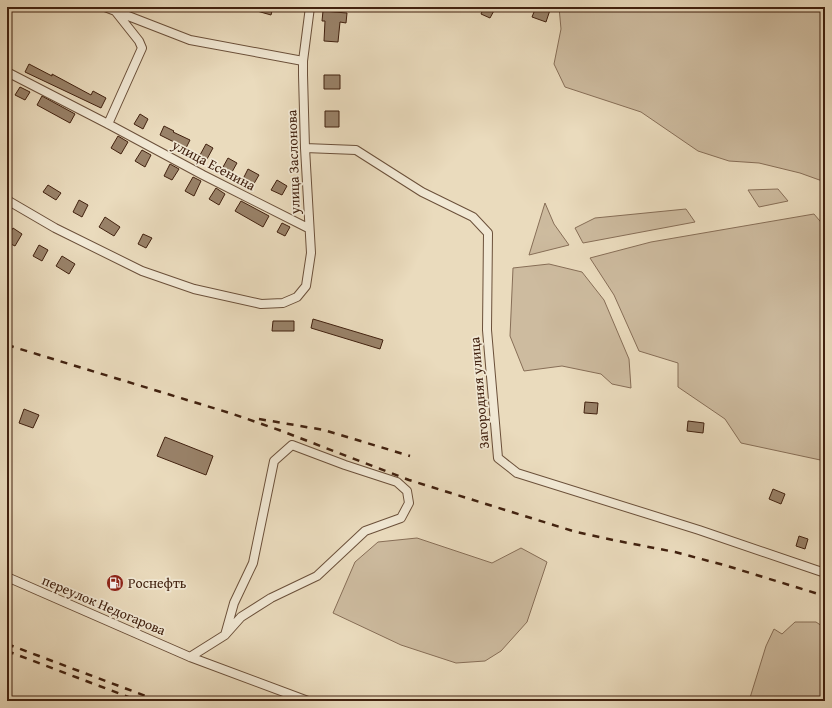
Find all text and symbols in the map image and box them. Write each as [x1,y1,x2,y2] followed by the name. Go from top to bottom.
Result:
[281,109,305,216] street label: улица Заслонова
[168,134,260,196] street label: улица Есенина
[464,336,494,450] street label: Загородняя улица
[39,570,169,640] street label: переулок Недогарова
[105,573,125,593] fuel station icon: Роснефть
[128,573,187,593] place label: Роснефть

